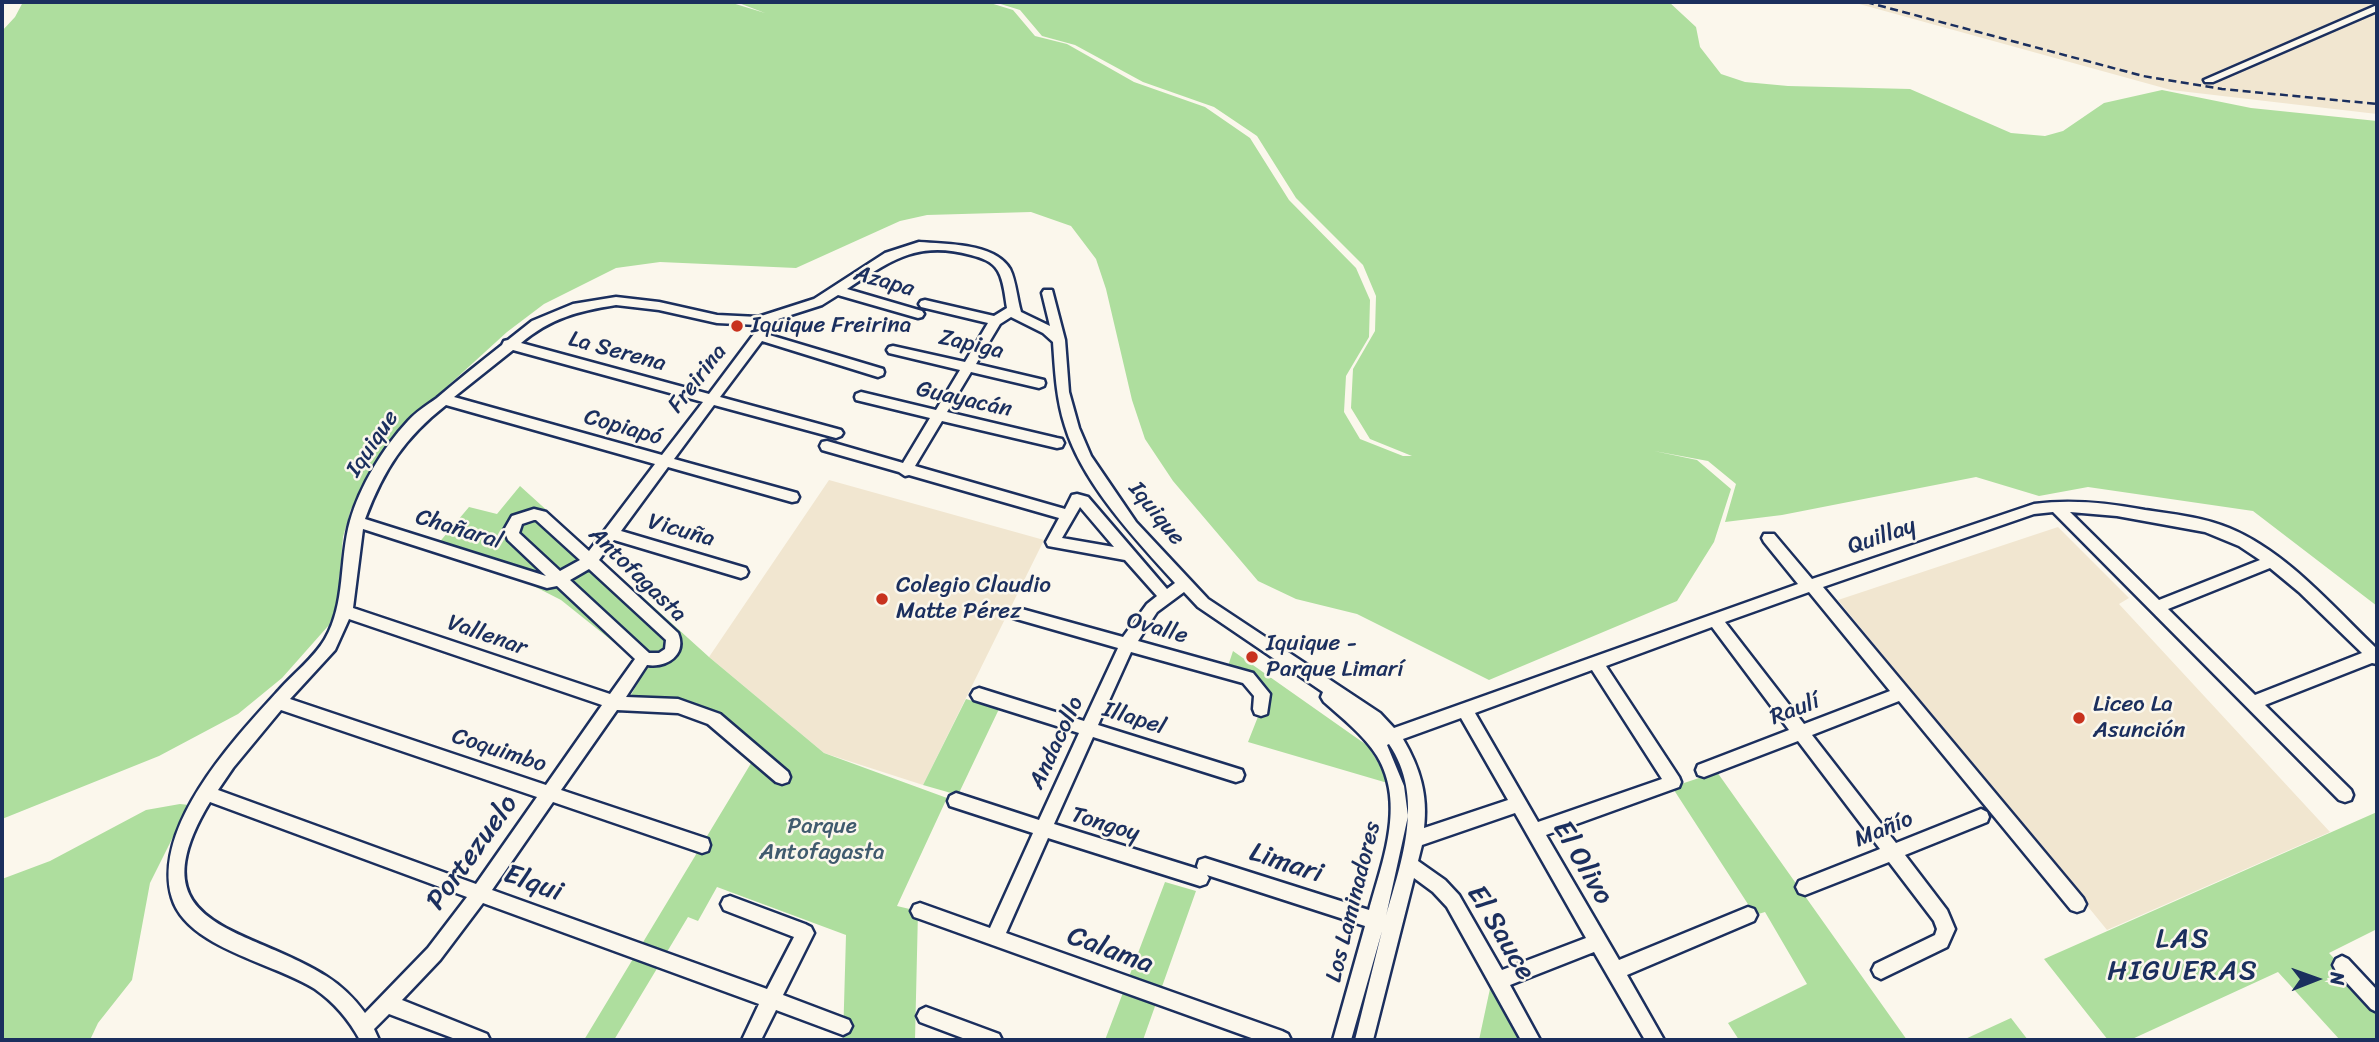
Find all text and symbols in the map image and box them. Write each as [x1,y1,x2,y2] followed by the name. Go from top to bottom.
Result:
[851,260,917,304] street label: Azapa
[751,312,911,340] place label: Iquique Freirina
[729,318,745,334] marker: Iquique Freirina
[936,324,1006,366] street label: Zapiga
[565,326,669,378] street label: La Serena
[663,339,733,419] street label: Freirina
[914,376,1014,424] street label: Guayacán
[581,404,665,452] street label: Copiapó
[341,405,405,483] street label: Iquique
[1122,476,1190,552] street label: Iquique
[412,504,506,556] street label: Chañaral
[645,508,717,554] street label: Vicuña
[1844,513,1920,561] street label: Quillay
[582,522,692,628] street label: Antofagasta
[896,572,1051,626] place label: Colegio Claudio Matte Pérez
[874,591,890,607] marker: Colegio Claudio Matte Pérez
[1123,607,1191,651] street label: Ovalle
[444,610,530,662] street label: Vallenar
[1266,630,1403,684] place label: Iquique - Parque Limarí
[1244,649,1260,665] marker: Iquique - Parque Limarí
[1766,688,1824,732] street label: Raulí
[2093,691,2185,745] place label: Liceo La Asunción
[1024,692,1090,794] street label: Andacollo
[1099,696,1169,742] street label: Illapel
[2071,710,2087,726] marker: Liceo La Asunción
[448,723,550,779] street label: Coquimbo
[420,789,526,917] street label: Portezuelo
[1068,802,1142,848] street label: Tongoy
[1851,806,1917,854] street label: Mañío
[759,813,885,867] park label: Parque Antofagasta
[1544,815,1620,911] street label: El Olivo
[1321,819,1387,985] street label: Los Laminadores
[1245,836,1327,892] street label: Limari
[499,858,567,910] street label: Elqui
[1459,879,1541,987] street label: El Sauce
[1062,920,1158,982] street label: Calama
[2109,923,2257,989] district label: LAS HIGUERAS
[2281,944,2351,1014] north arrow
[2321,972,2354,985] text: N

